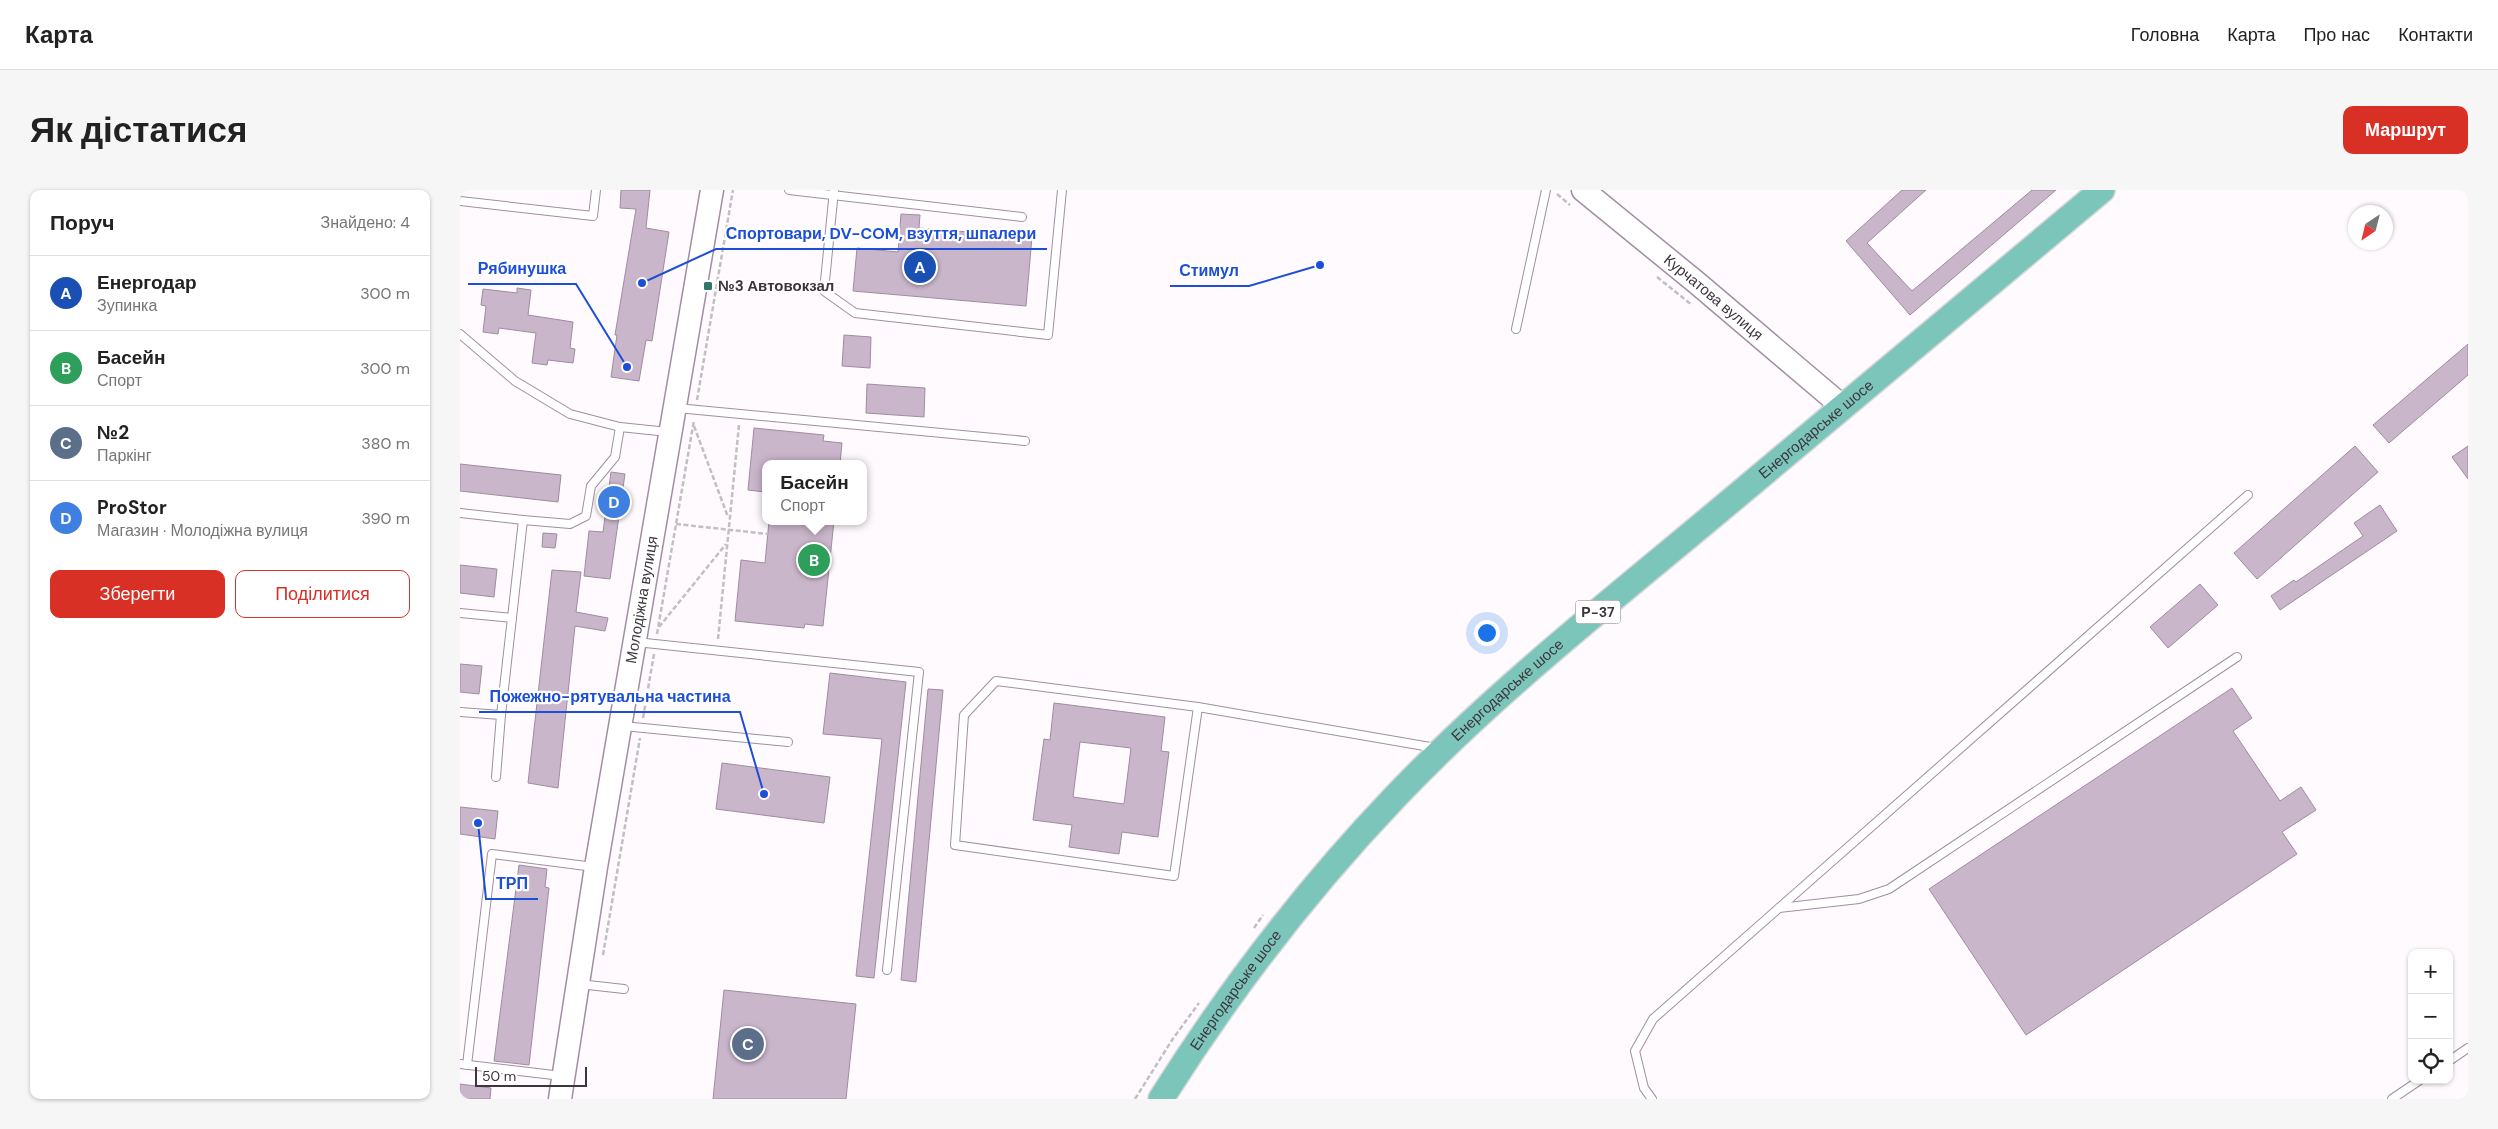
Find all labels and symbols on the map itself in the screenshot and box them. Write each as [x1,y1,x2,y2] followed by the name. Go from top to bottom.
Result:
[2348,205,2393,250] north arrow
[716,218,1047,249] callout: Спортовари, DV-COM, взуття, шпалери
[726,223,1036,244] text: Спортовари, DV-COM, взуття, шпалери
[904,248,936,286] pin: A
[1660,250,1767,345] street label: Курчатова вулиця
[468,253,576,284] callout: Рябинушка
[1170,255,1249,286] callout: Стимул
[478,258,566,279] text: Рябинушка
[1179,260,1239,281] text: Стимул
[718,276,834,296] place label: №3 Автовокзал
[702,280,714,292] marker: №3 Автовокзал
[1754,375,1878,483] street label: Енергодарське шосе
[598,483,630,521] pin: D
[621,534,663,665] street label: Молодіжна вулиця
[798,541,830,579] pin: B
[1576,601,1620,624] road number: Р-37
[1474,620,1500,646] your location
[1447,635,1568,746] street label: Енергодарське шосе
[479,681,740,712] callout: Пожежно-рятувальна частина
[489,686,731,707] text: Пожежно-рятувальна частина
[486,868,538,899] callout: ТРП
[496,873,528,894] text: ТРП
[1185,926,1286,1054] street label: Енергодарське шосе
[732,1025,764,1063] pin: C
[475,1064,588,1087] scale bar

